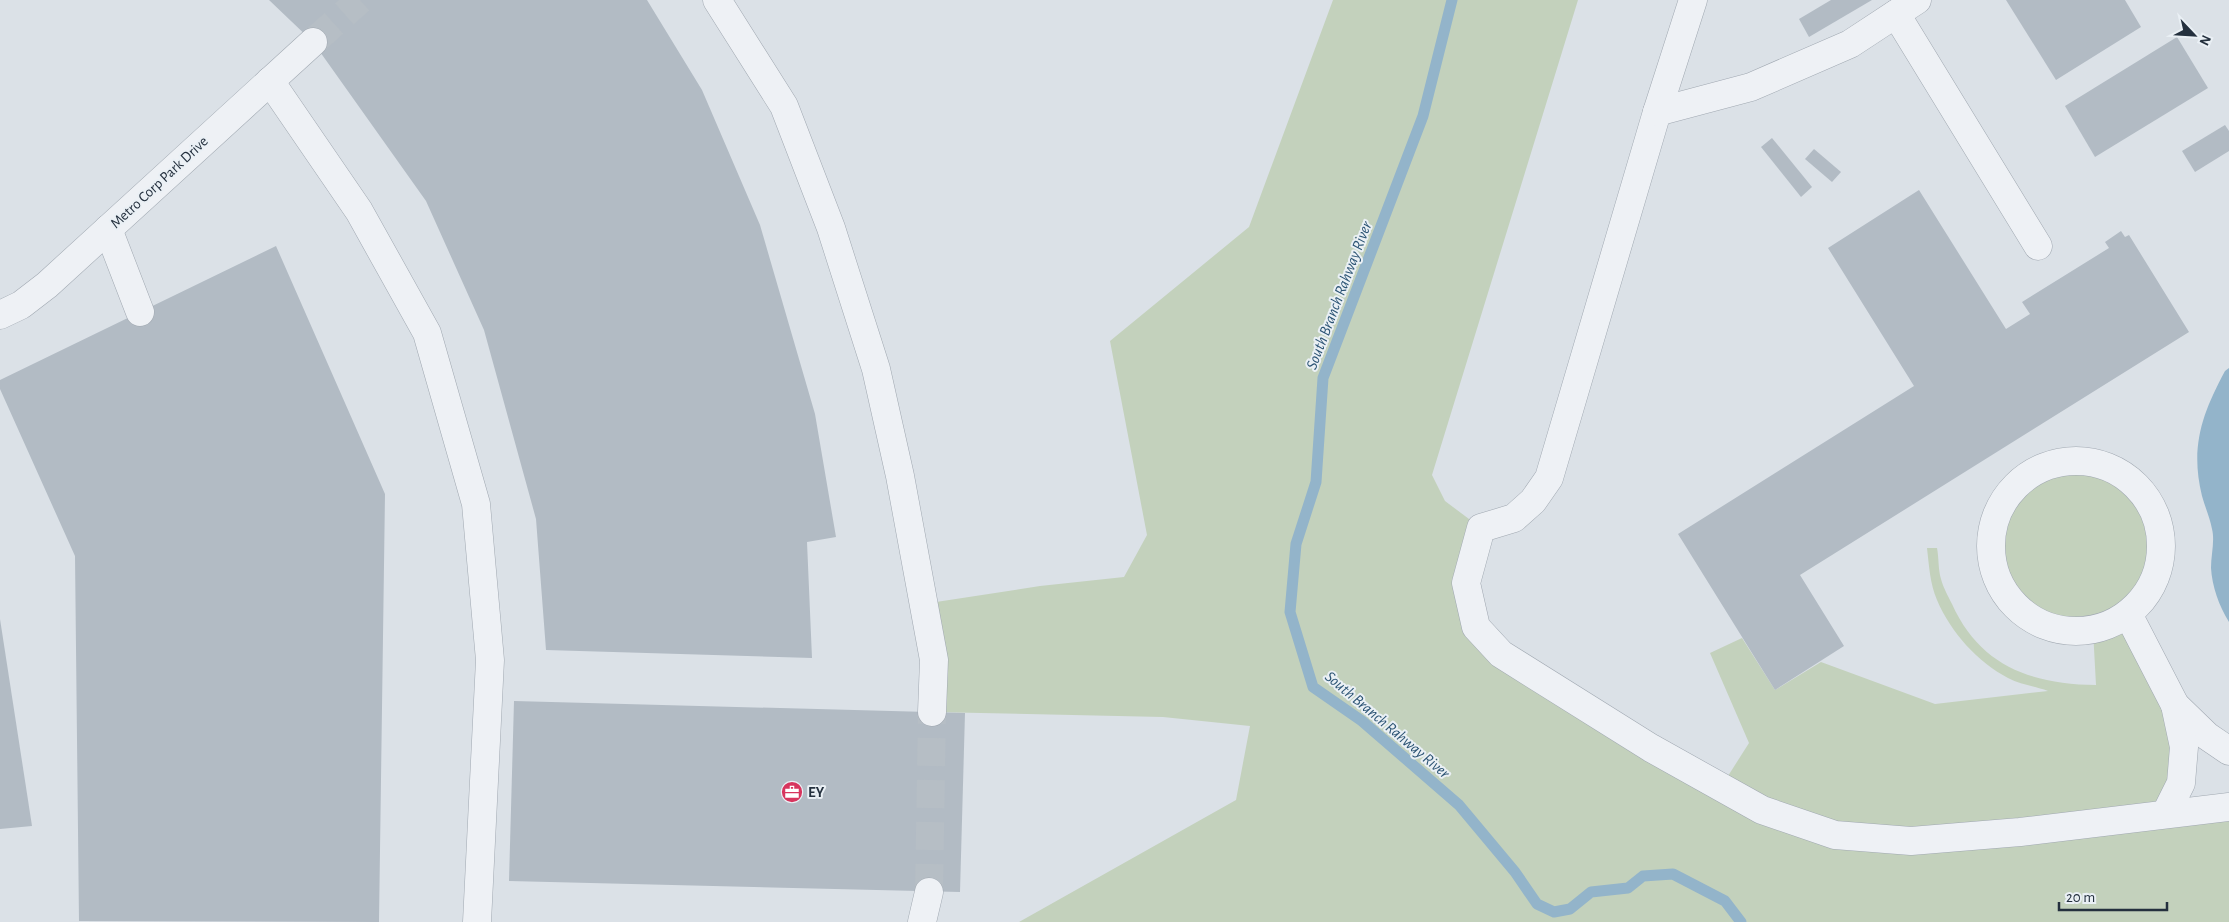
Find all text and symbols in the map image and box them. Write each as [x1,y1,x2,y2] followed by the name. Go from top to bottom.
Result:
[2169,10,2219,60] north arrow
[2196,33,2213,47] text: N
[108,133,211,231] street label: Metro Corp Park Drive
[1303,218,1375,372] water label: South Branch Rahway River
[1322,668,1453,782] water label: South Branch Rahway River
[780,780,804,804] office icon: EY
[808,785,825,800] place label: EY
[2059,880,2166,912] scale bar
[2066,890,2095,905] text: 20 m

